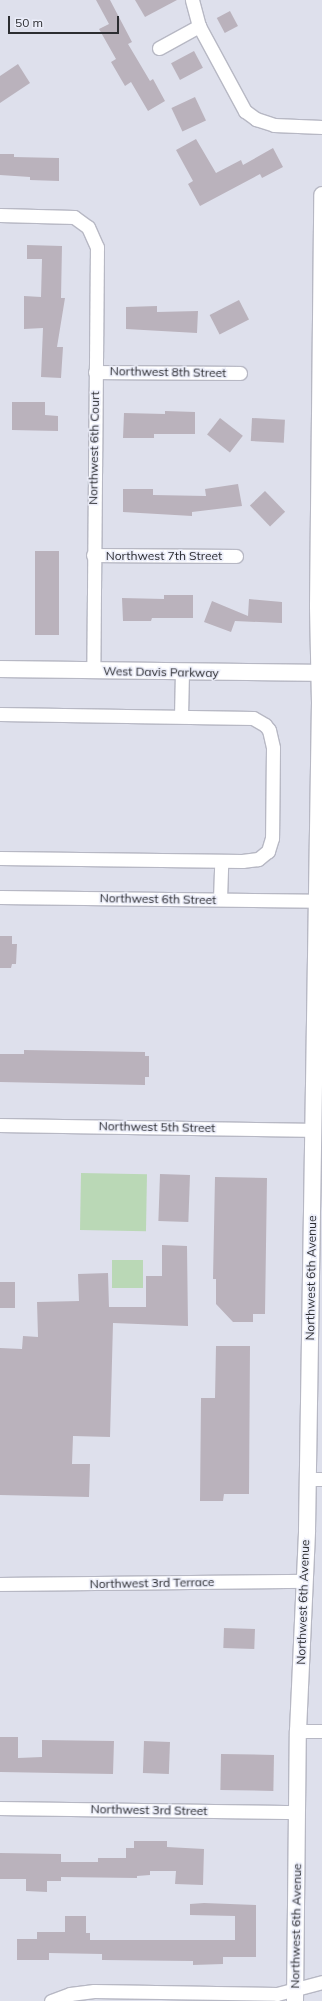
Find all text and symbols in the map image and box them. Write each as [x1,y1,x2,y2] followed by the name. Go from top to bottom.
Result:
[10,8,121,34] scale bar
[15,15,43,30] text: 50 m
[110,364,226,380] street label: Northwest 8th Street
[86,391,102,505] street label: Northwest 6th Court
[106,549,222,563] street label: Northwest 7th Street
[103,664,219,680] street label: West Davis Parkway
[100,891,216,907] street label: Northwest 6th Street
[99,1119,215,1135] street label: Northwest 5th Street
[303,1215,319,1341] street label: Northwest 6th Avenue
[294,1539,312,1665] street label: Northwest 6th Avenue
[90,1575,214,1591] street label: Northwest 3rd Terrace
[91,1802,207,1818] street label: Northwest 3rd Street
[288,1863,304,1989] street label: Northwest 6th Avenue

